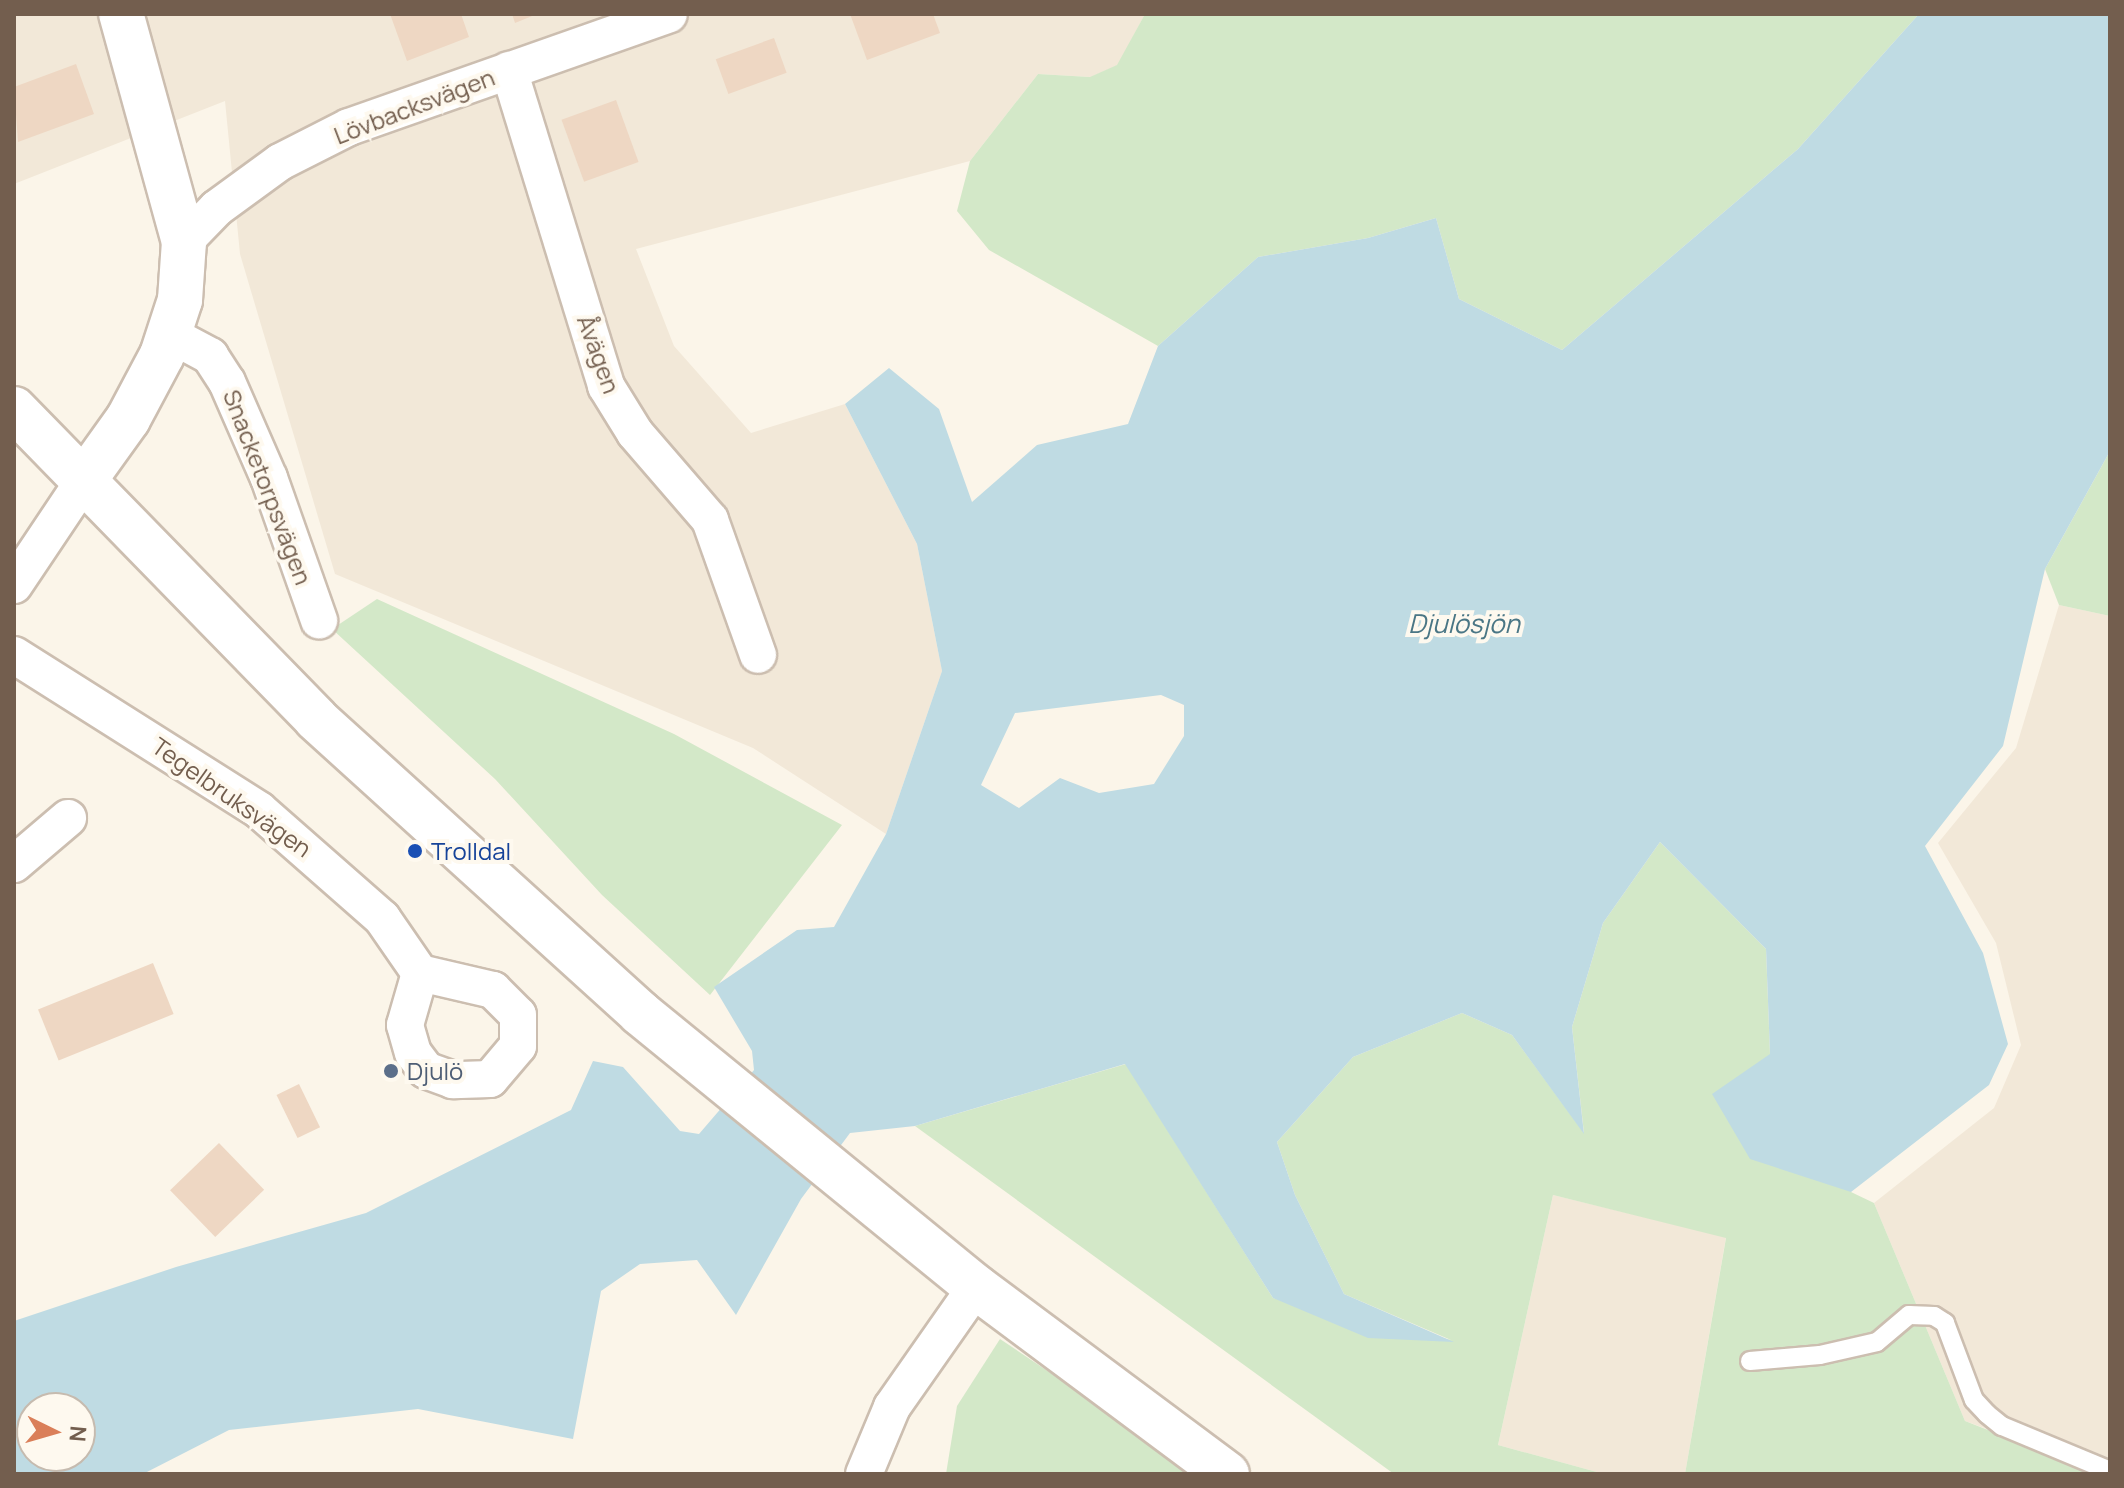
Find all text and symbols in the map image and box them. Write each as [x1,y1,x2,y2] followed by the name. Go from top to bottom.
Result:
[330,62,498,150] street label: Lövbacksvägen
[572,311,626,397] street label: Åvägen
[218,385,318,589] street label: Snacketorpsvägen
[1408,608,1520,640] water label: Djulösjön
[147,731,317,863] street label: Tegelbruksvägen
[431,837,511,865] place label: Trolldal
[406,842,424,860] marker: Trolldal
[407,1057,463,1085] place label: Djulö
[382,1062,400,1080] marker: Djulö
[16,1392,96,1472] north arrow
[62,1425,94,1443] text: N

